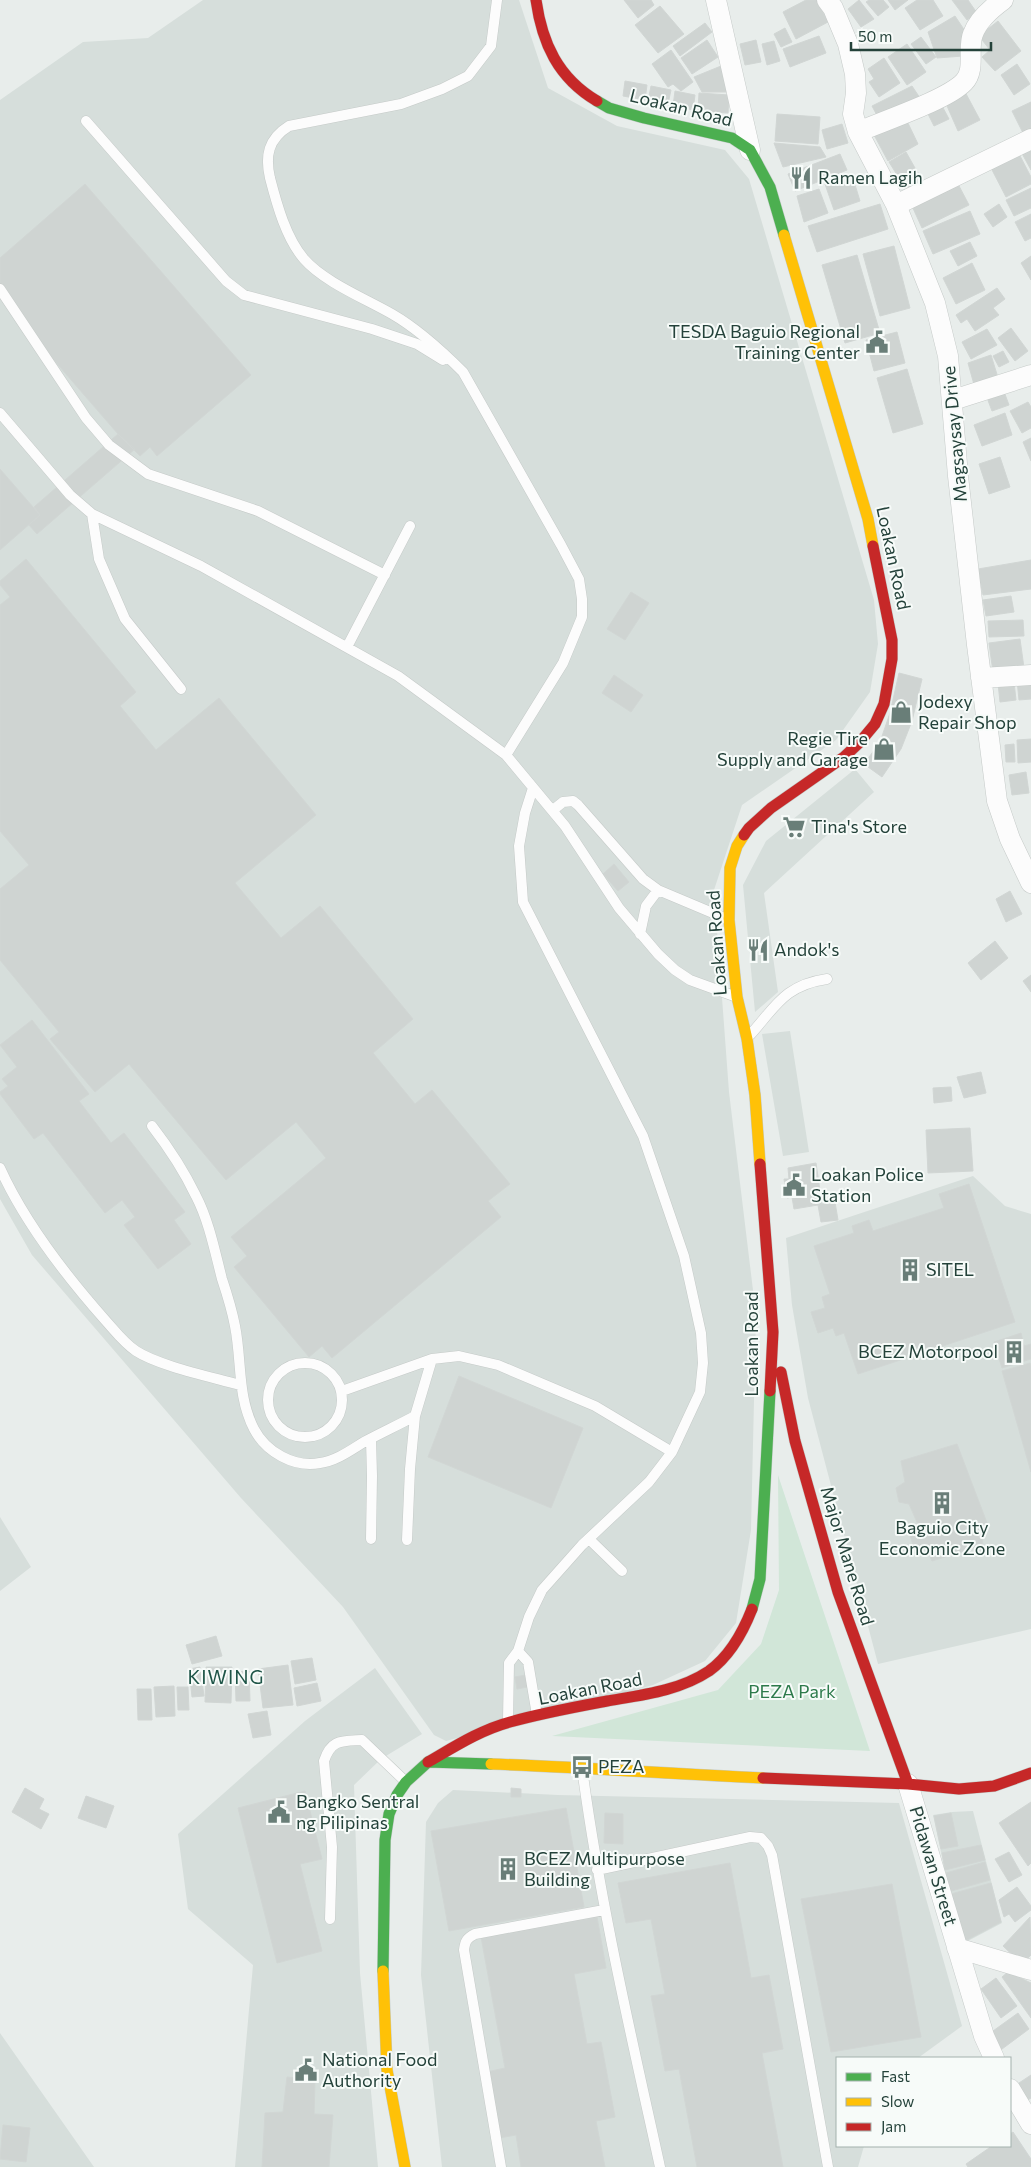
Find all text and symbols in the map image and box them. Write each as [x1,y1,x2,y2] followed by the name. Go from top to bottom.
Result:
[851,20,991,52] scale bar
[858,27,892,45] text: 50 m
[627,84,735,130] street label: Loakan Road
[788,165,814,191] restaurant icon: Ramen Lagih
[818,166,923,188] place label: Ramen Lagih
[669,320,860,363] place label: TESDA Baguio Regional Training Center
[864,329,890,355] public building icon: TESDA Baguio Regional Training Center
[937,365,971,503] street label: Magsaysay Drive
[872,504,916,612] street label: Loakan Road
[918,690,1017,733] place label: Jodexy Repair Shop
[888,699,914,725] shop icon: Jodexy Repair Shop
[717,727,868,770] place label: Regie Tire Supply and Garage
[871,736,897,762] shop icon: Regie Tire Supply and Garage
[781,814,807,840] supermarket icon: Tina's Store
[811,815,907,837] place label: Tina's Store
[701,890,731,996] street label: Loakan Road
[745,937,771,963] restaurant icon: Andok's
[774,938,839,960] place label: Andok's
[811,1163,924,1206] place label: Loakan Police Station
[781,1172,807,1198] public building icon: Loakan Police Station
[897,1257,923,1283] building icon: SITEL
[926,1258,974,1280] place label: SITEL
[740,1291,762,1397] street label: Loakan Road
[1001,1339,1027,1365] building icon: BCEZ Motorpool
[858,1340,998,1362] place label: BCEZ Motorpool
[816,1484,880,1628] street label: Major Mane Road
[929,1490,955,1516] building icon: Baguio City Economic Zone
[879,1516,1005,1559] place label: Baguio City Economic Zone
[187,1665,265,1688] district label: KIWING
[536,1667,644,1709] street label: Loakan Road
[748,1680,836,1702] park label: PEZA Park
[569,1754,595,1780] bus stop icon: PEZA
[598,1755,645,1777] place label: PEZA
[296,1790,419,1833] place label: Bangko Sentral ng Pilipinas
[266,1799,292,1825] public building icon: Bangko Sentral ng Pilipinas
[905,1803,963,1928] street label: Pidawan Street
[524,1847,685,1890] place label: BCEZ Multipurpose Building
[495,1856,521,1882] building icon: BCEZ Multipurpose Building
[322,2048,437,2091] place label: National Food Authority
[293,2057,319,2083] public building icon: National Food Authority
[836,2057,1011,2147] legend
[881,2067,910,2085] text: Fast
[881,2092,914,2110] text: Slow
[881,2117,906,2135] text: Jam

